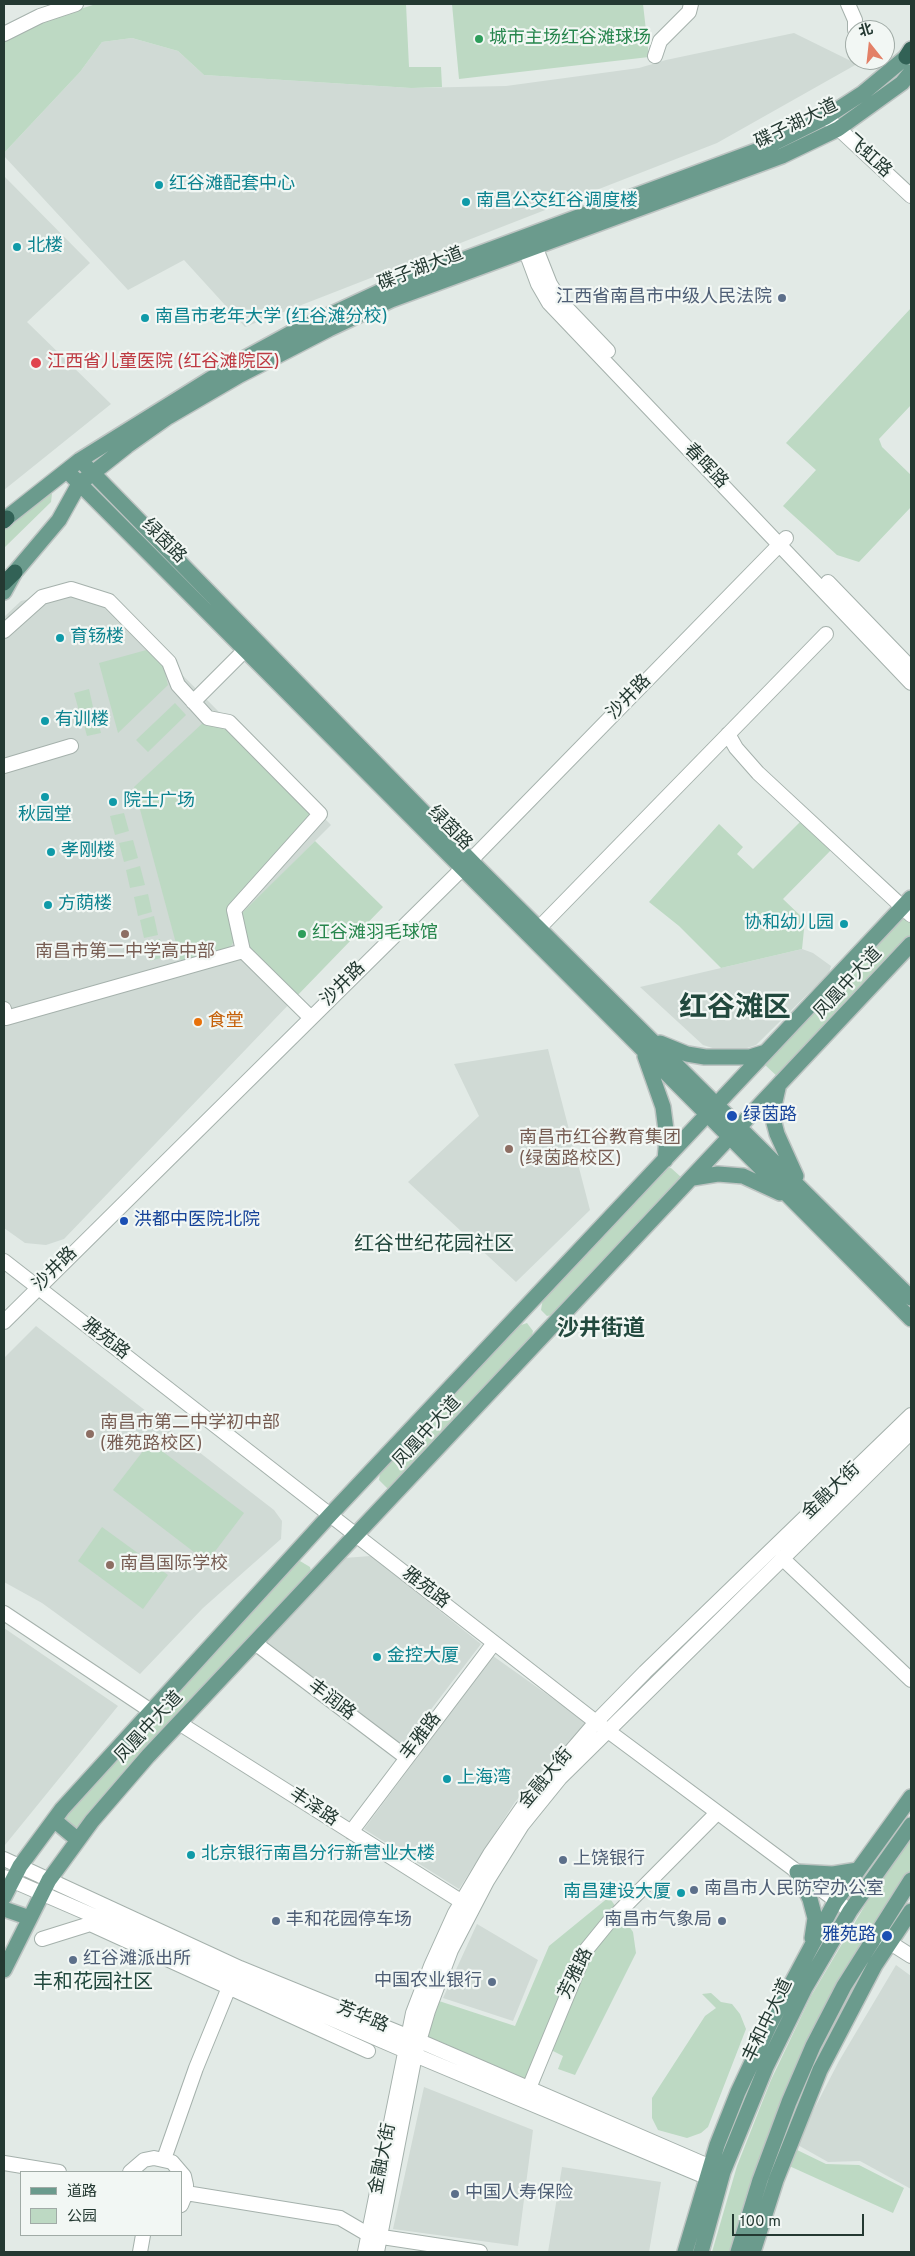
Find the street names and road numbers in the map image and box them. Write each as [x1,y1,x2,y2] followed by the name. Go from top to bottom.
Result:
[752,96,842,154] street label: 碟子湖大道
[841,131,895,183] street label: 飞虹路
[375,244,467,296] street label: 碟子湖大道
[678,440,732,494] street label: 春晖路
[136,515,190,569] street label: 绿茵路
[603,671,657,725] street label: 沙井路
[422,802,476,856] street label: 绿茵路
[810,944,888,1024] street label: 凤凰中大道
[317,958,371,1012] street label: 沙井路
[29,1243,83,1297] street label: 沙井路
[77,1315,133,1365] street label: 雅苑路
[389,1393,467,1473] street label: 凤凰中大道
[799,1459,865,1525] street label: 金融大街
[397,1564,453,1614] street label: 雅苑路
[303,1676,359,1726] street label: 丰润路
[111,1688,189,1768] street label: 凤凰中大道
[397,1709,447,1765] street label: 丰雅路
[516,1744,578,1814] street label: 金融大街
[284,1784,342,1832] street label: 丰泽路
[555,1945,599,2003] street label: 芳雅路
[740,1976,798,2066] street label: 丰和中大道
[333,1998,391,2038] street label: 芳华路
[367,2122,401,2196] street label: 金融大街

